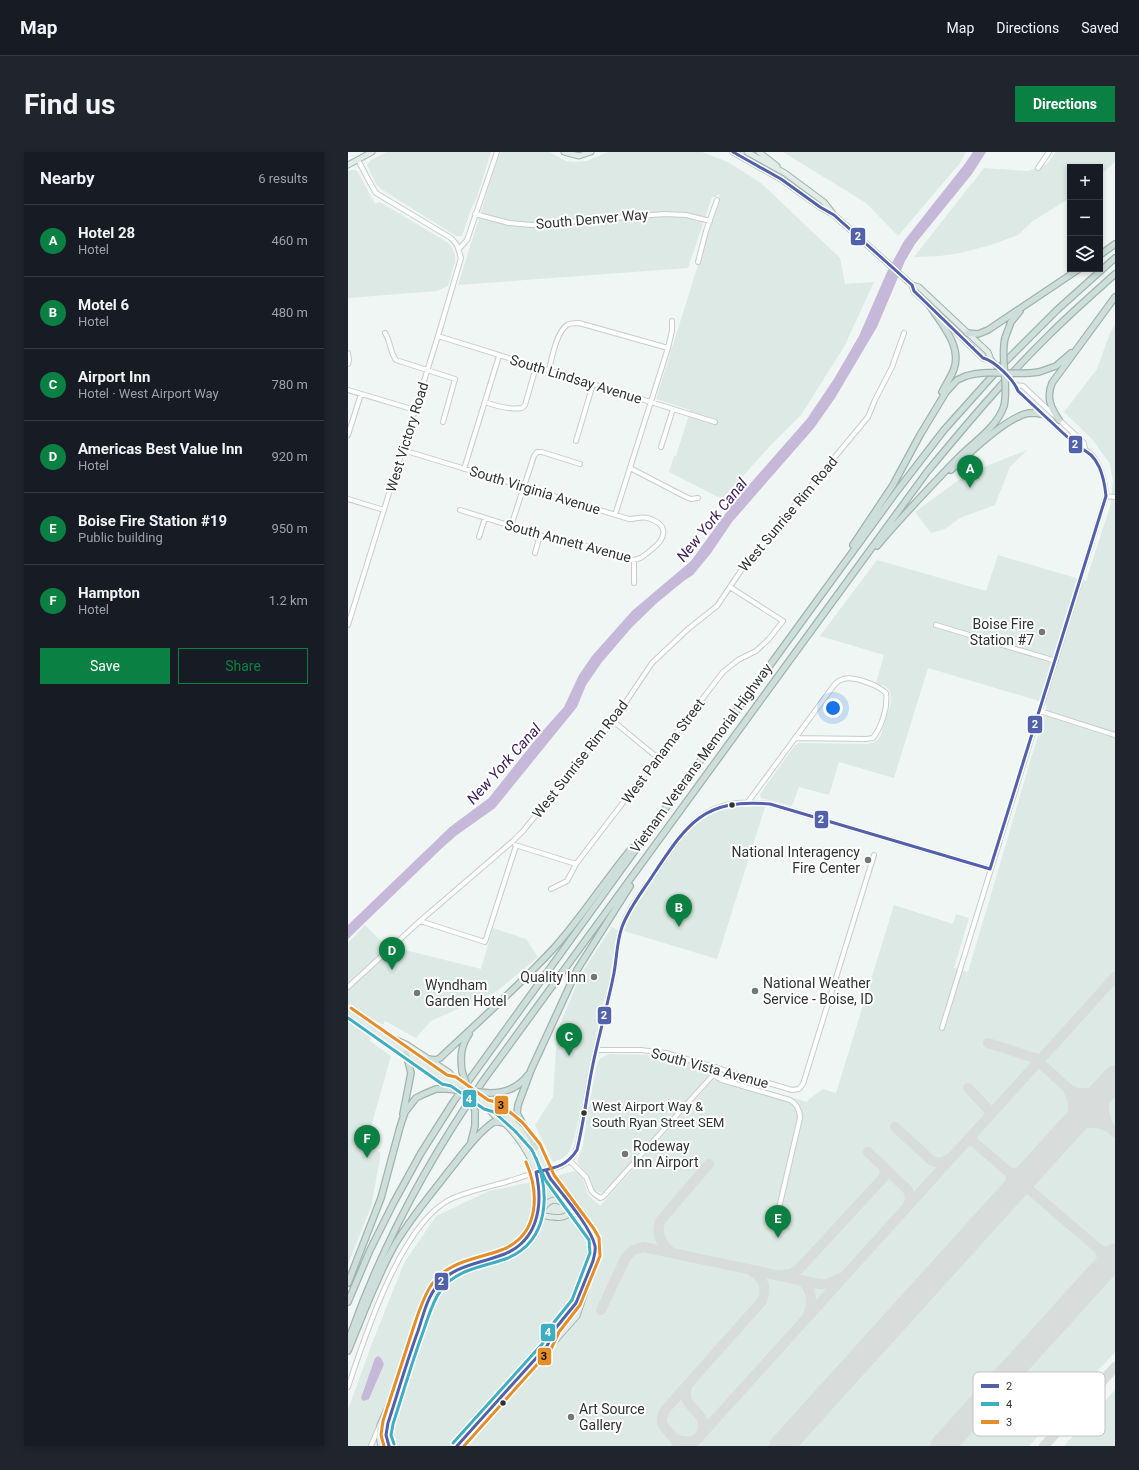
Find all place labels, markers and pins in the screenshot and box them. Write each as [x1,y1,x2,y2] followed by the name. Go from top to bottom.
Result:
[957,455,983,488] pin: A
[970,616,1034,648] place label: Boise Fire Station #7
[1037,627,1047,637] marker: Boise Fire Station #7
[727,800,737,810] unlabelled marker
[732,844,860,876] place label: National Interagency Fire Center
[863,855,873,865] marker: National Interagency Fire Center
[666,894,692,927] pin: B
[379,937,405,970] pin: D
[520,969,586,985] place label: Quality Inn
[589,972,599,982] marker: Quality Inn
[763,975,873,1007] place label: National Weather Service - Boise, ID
[425,977,507,1009] place label: Wyndham Garden Hotel
[750,986,760,996] marker: National Weather Service - Boise, ID
[412,988,422,998] marker: Wyndham Garden Hotel
[556,1023,582,1056] pin: C
[592,1099,724,1130] place label: West Airport Way & South Ryan Street SEM
[579,1108,589,1118] marker: West Airport Way & South Ryan Street SEM
[354,1125,380,1158] pin: F
[633,1138,699,1170] place label: Rodeway Inn Airport
[620,1149,630,1159] marker: Rodeway Inn Airport
[765,1205,791,1238] pin: E
[498,1398,508,1408] unlabelled marker
[579,1401,645,1433] place label: Art Source Gallery
[566,1412,576,1422] marker: Art Source Gallery

